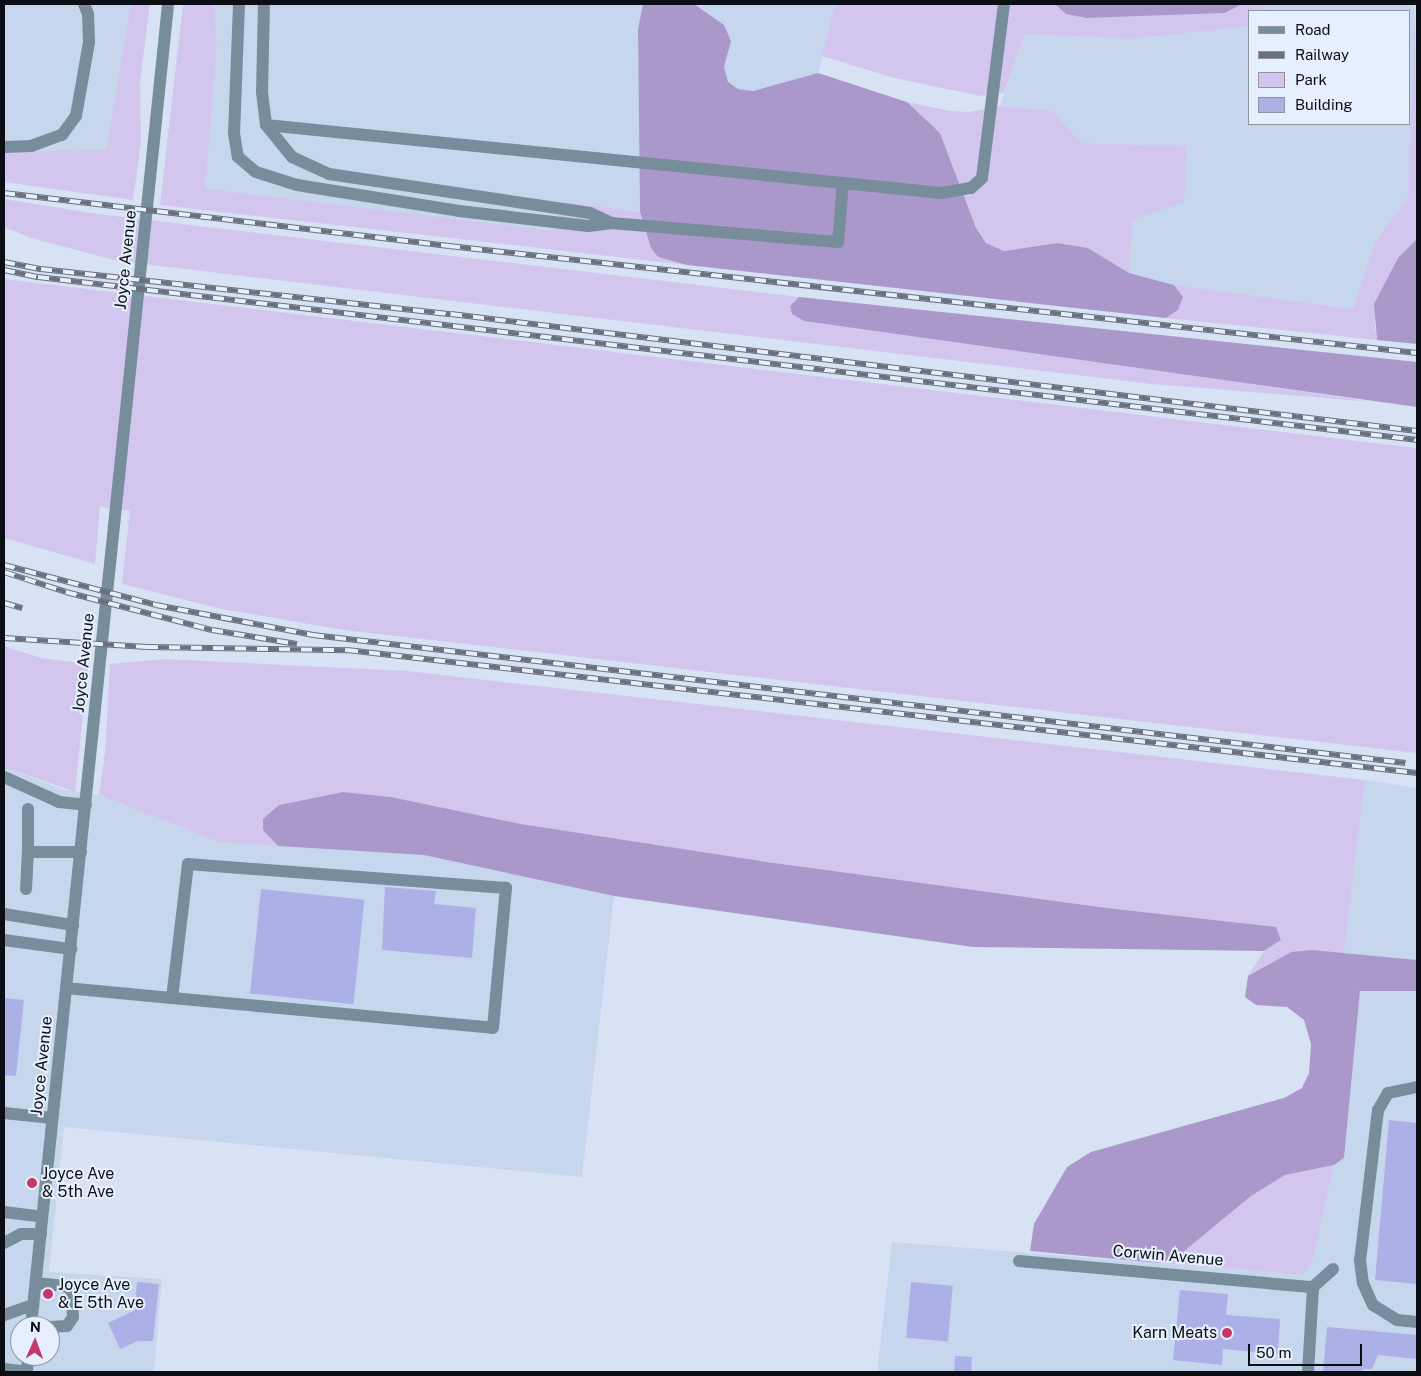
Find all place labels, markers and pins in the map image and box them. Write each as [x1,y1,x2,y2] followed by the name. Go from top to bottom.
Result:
[42,1164,115,1202] place label: Joyce Ave & 5th Ave
[26,1177,38,1189] marker: Joyce Ave & 5th Ave
[58,1275,144,1313] place label: Joyce Ave & E 5th Ave
[42,1288,54,1300] marker: Joyce Ave & E 5th Ave
[1132,1323,1217,1343] place label: Karn Meats
[1221,1327,1233,1339] marker: Karn Meats

